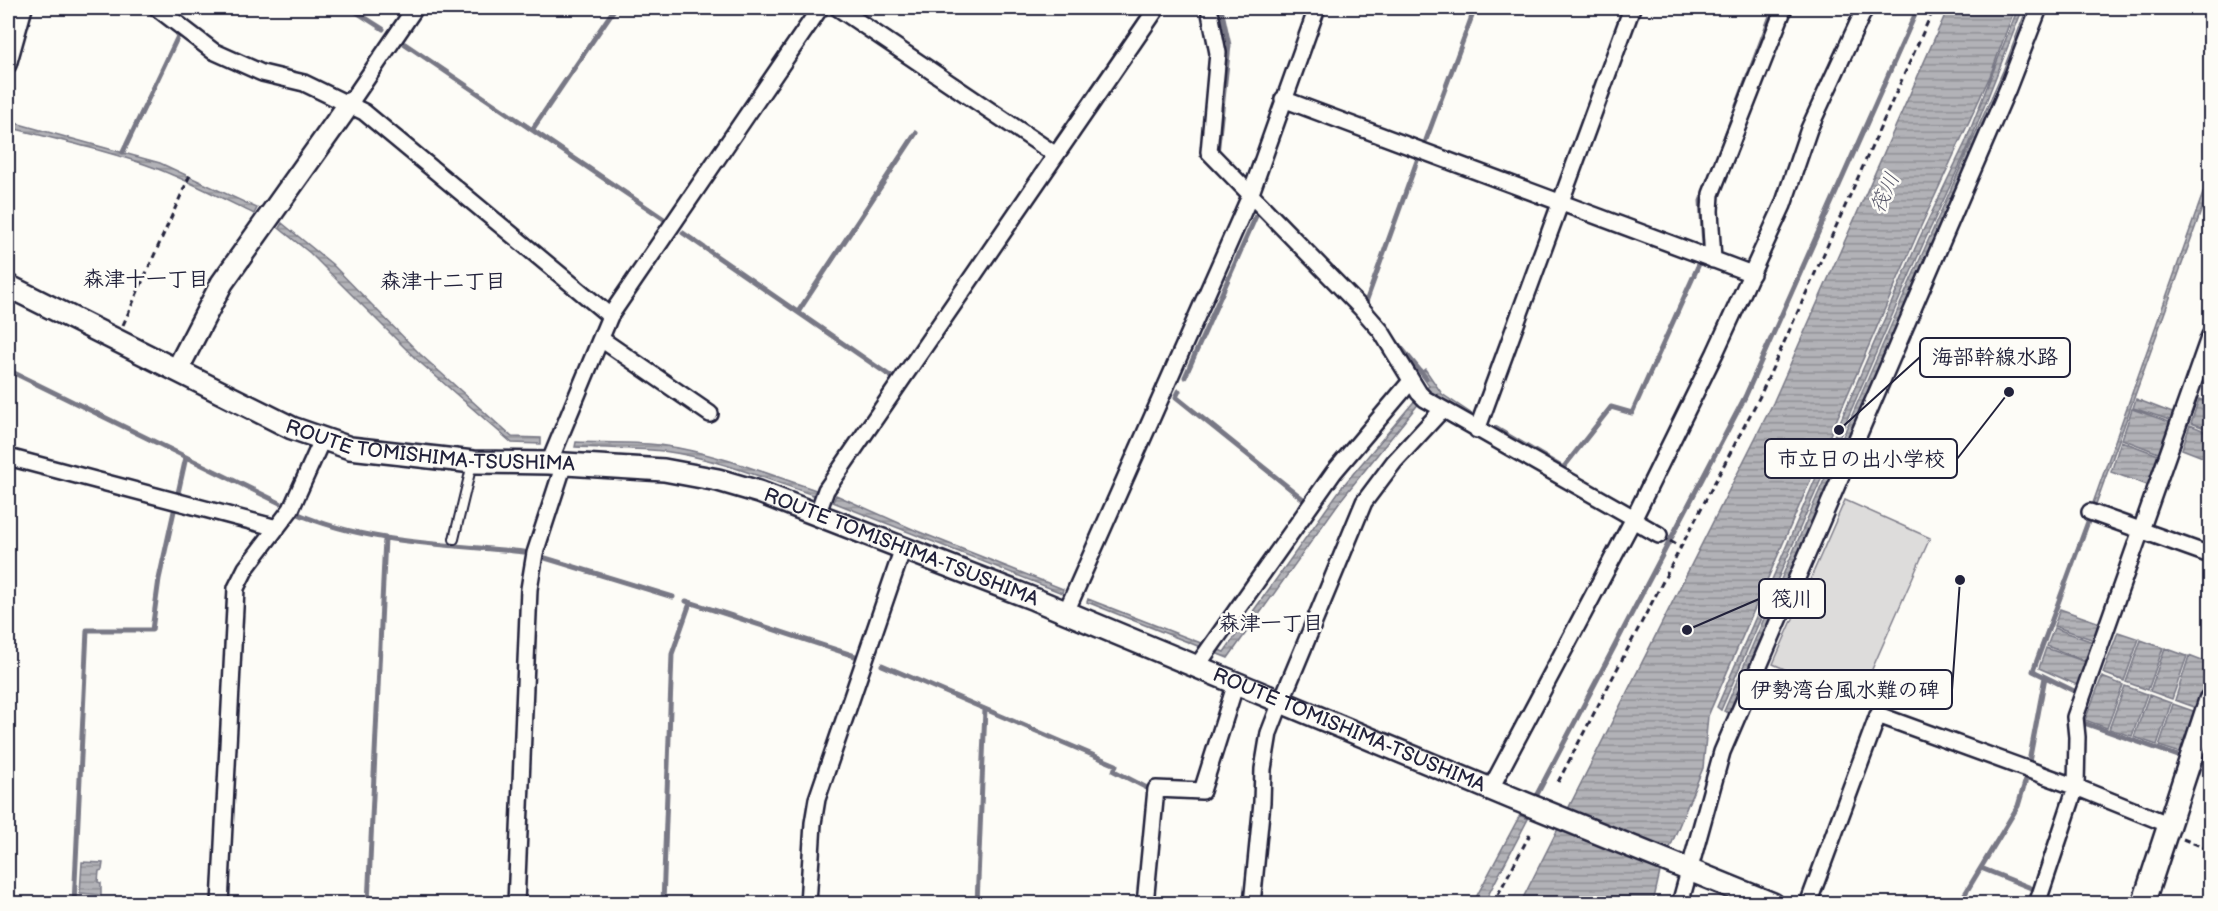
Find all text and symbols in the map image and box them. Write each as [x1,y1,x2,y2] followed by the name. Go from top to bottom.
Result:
[1865,169,1905,217] water label: 筏川
[83,267,209,292] district label: 森津十一丁目
[380,269,506,294] district label: 森津十二丁目
[1920,338,2070,377] callout: 海部幹線水路
[1932,345,2058,370] text: 海部幹線水路
[282,415,576,477] street label: ROUTE TOMISHIMA-TSUSHIMA
[1765,439,1957,478] callout: 市立日の出小学校
[1777,447,1945,472] text: 市立日の出小学校
[760,483,1043,612] street label: ROUTE TOMISHIMA-TSUSHIMA
[1759,579,1825,618] callout: 筏川
[1771,587,1813,612] text: 筏川
[1219,611,1324,636] district label: 森津一丁目
[1209,663,1490,798] street label: ROUTE TOMISHIMA-TSUSHIMA
[1739,670,1952,709] callout: 伊勢湾台風水難の碑
[1751,678,1940,703] text: 伊勢湾台風水難の碑

